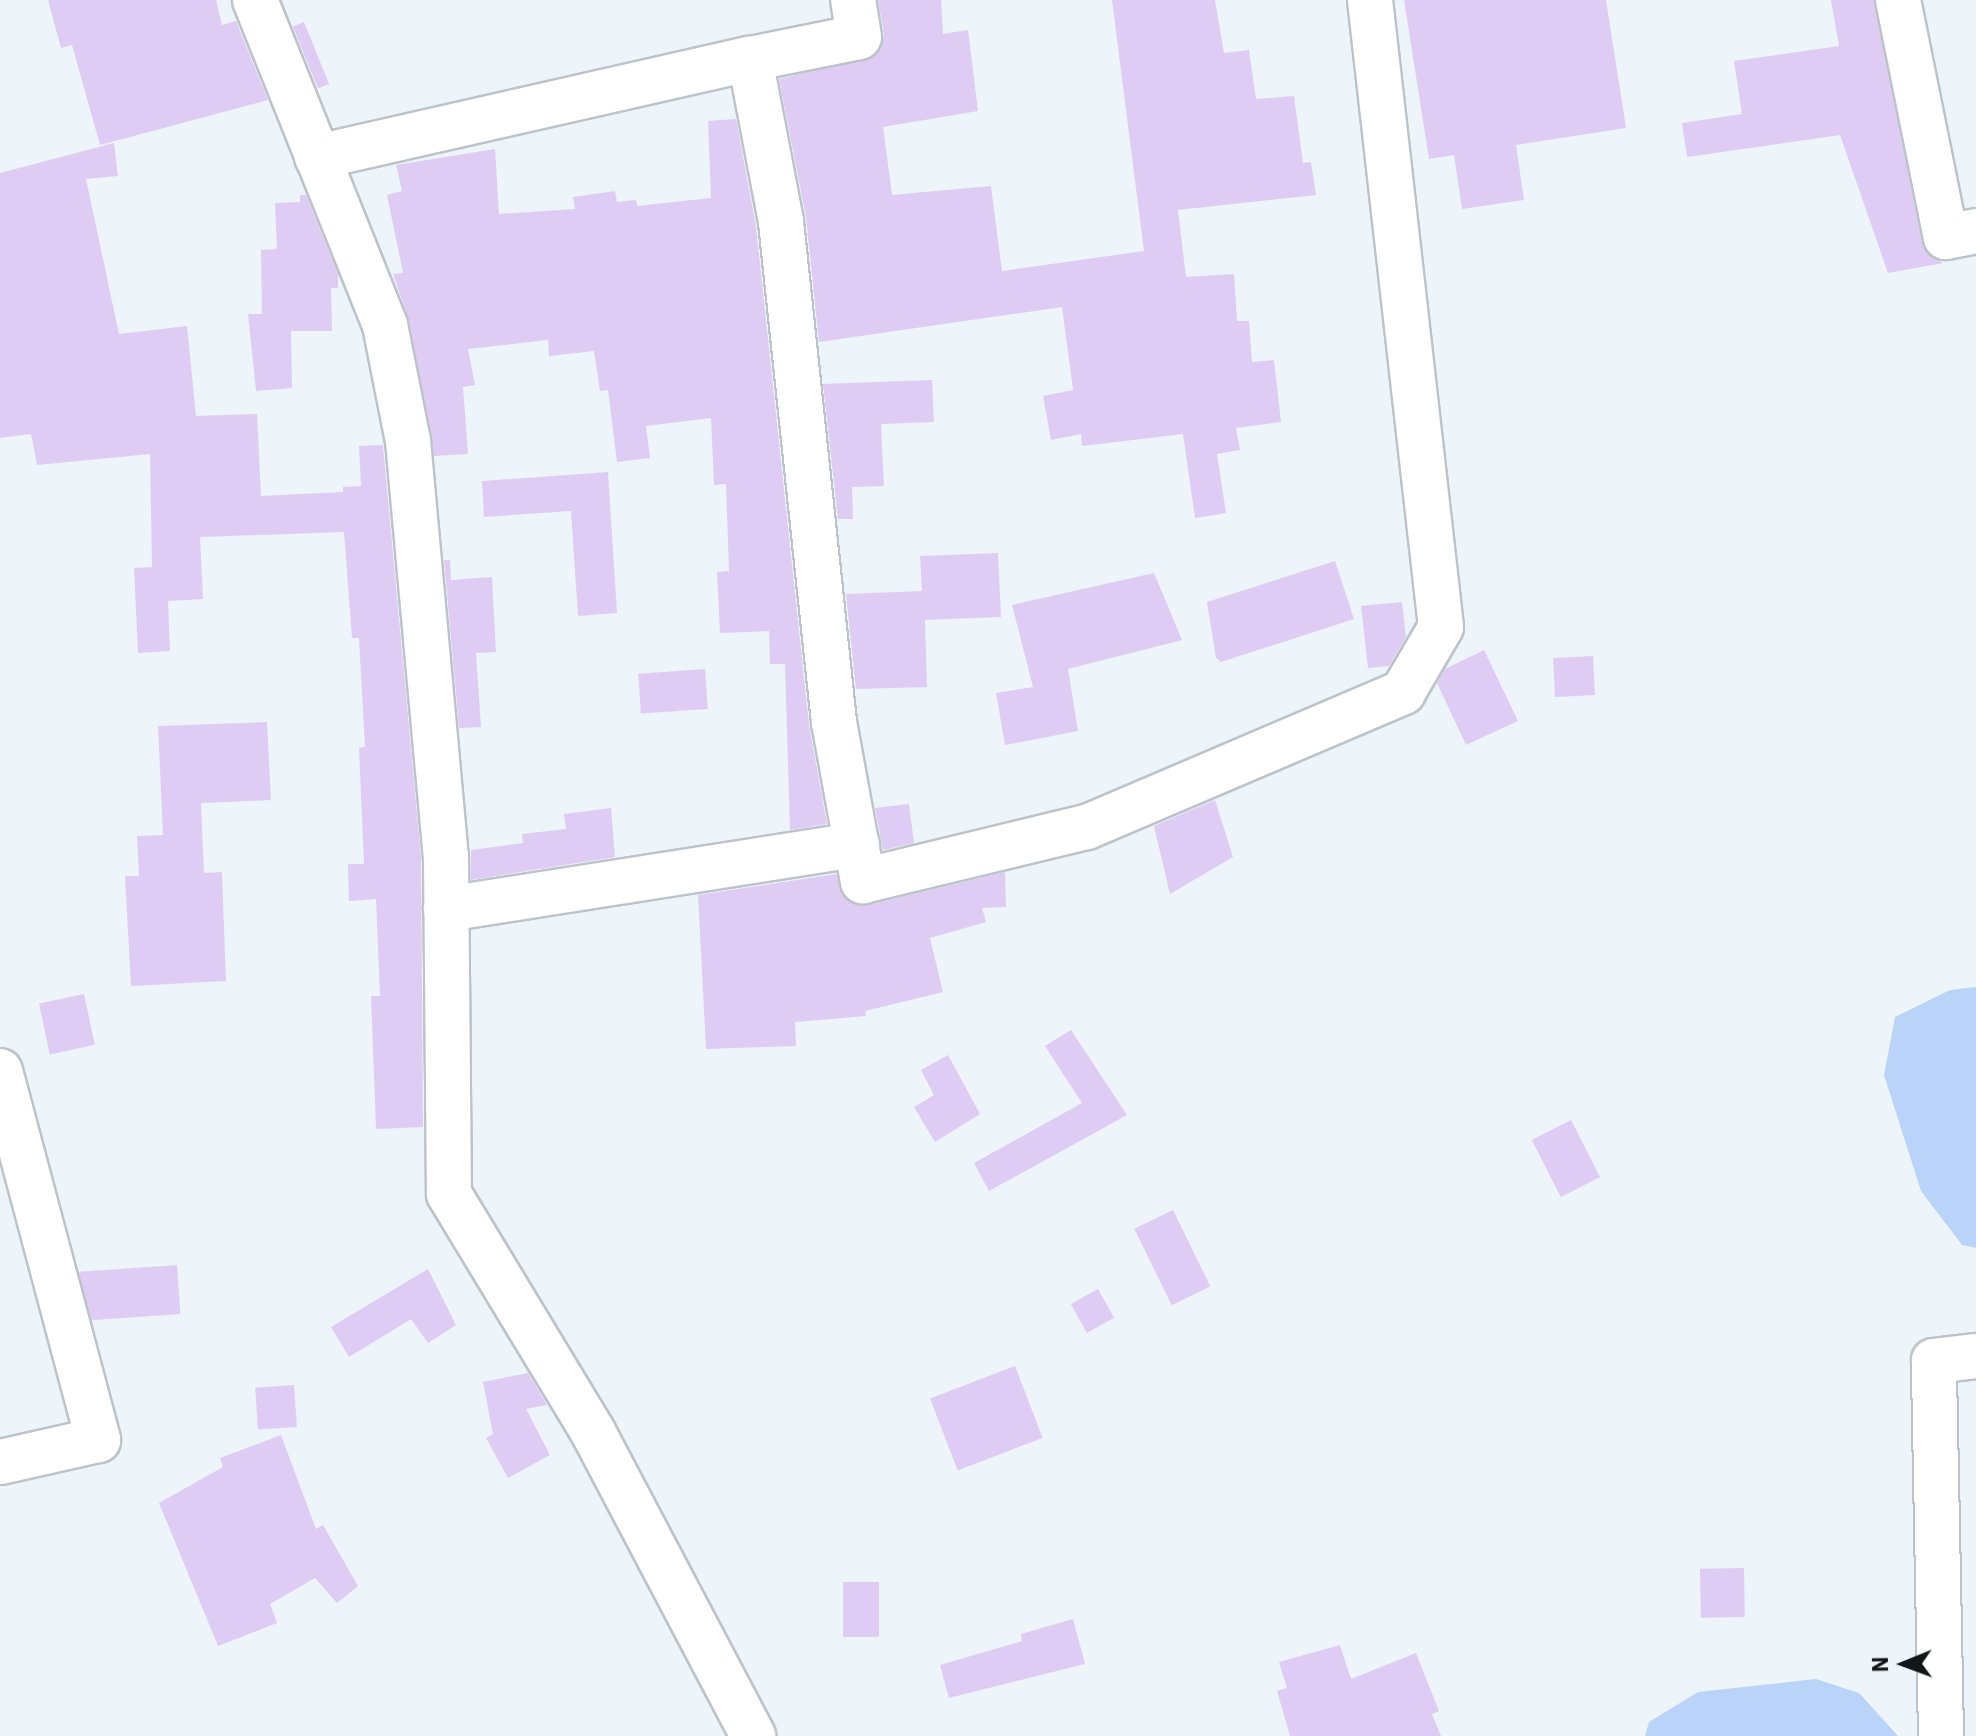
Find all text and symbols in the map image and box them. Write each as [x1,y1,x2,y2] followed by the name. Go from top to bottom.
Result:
[1864,1624,1944,1704] north arrow
[1865,1656,1894,1673] text: N

